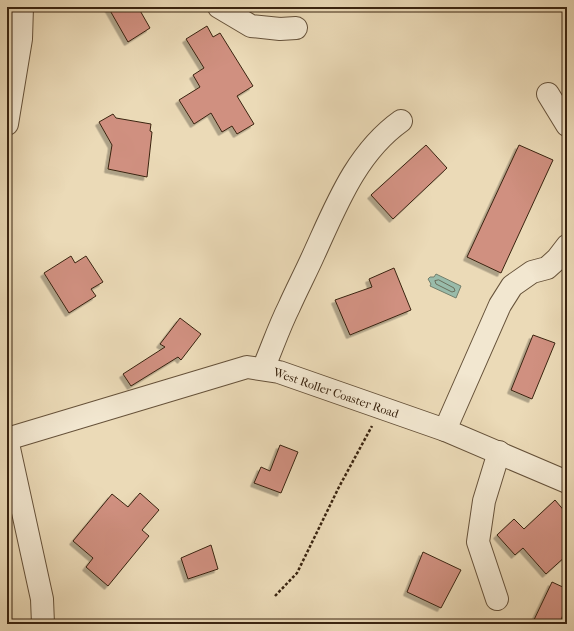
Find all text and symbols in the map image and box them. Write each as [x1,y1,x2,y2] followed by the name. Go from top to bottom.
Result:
[271,365,401,421] street label: West Roller Coaster Road

